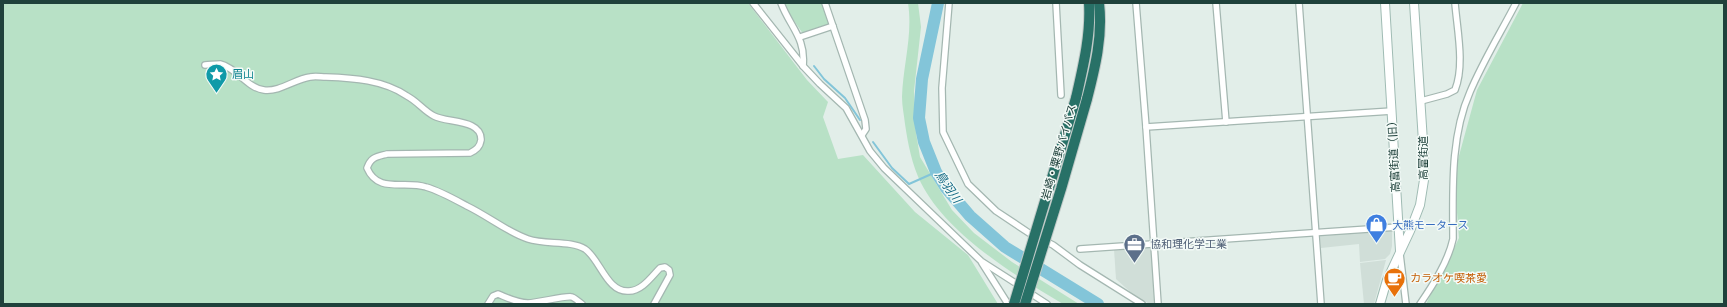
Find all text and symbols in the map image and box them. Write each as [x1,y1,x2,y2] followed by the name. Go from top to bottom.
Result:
[204,61,230,94] place icon: 眉山
[232,68,254,81] place label: 眉山
[1039,103,1079,201] street label: 岩崎・粟野バイパス
[1385,115,1403,193] street label: 高富街道（旧）
[1417,136,1430,180] street label: 高富街道
[932,168,965,207] water label: 鳥羽川
[1363,212,1389,245] shop icon: 大熊モータース
[1392,219,1468,232] place label: 大熊モータース
[1121,231,1147,264] office icon: 協和理化学工業
[1150,238,1227,251] place label: 協和理化学工業
[1382,265,1408,298] cafe icon: カラオケ喫茶愛
[1410,272,1487,285] place label: カラオケ喫茶愛

